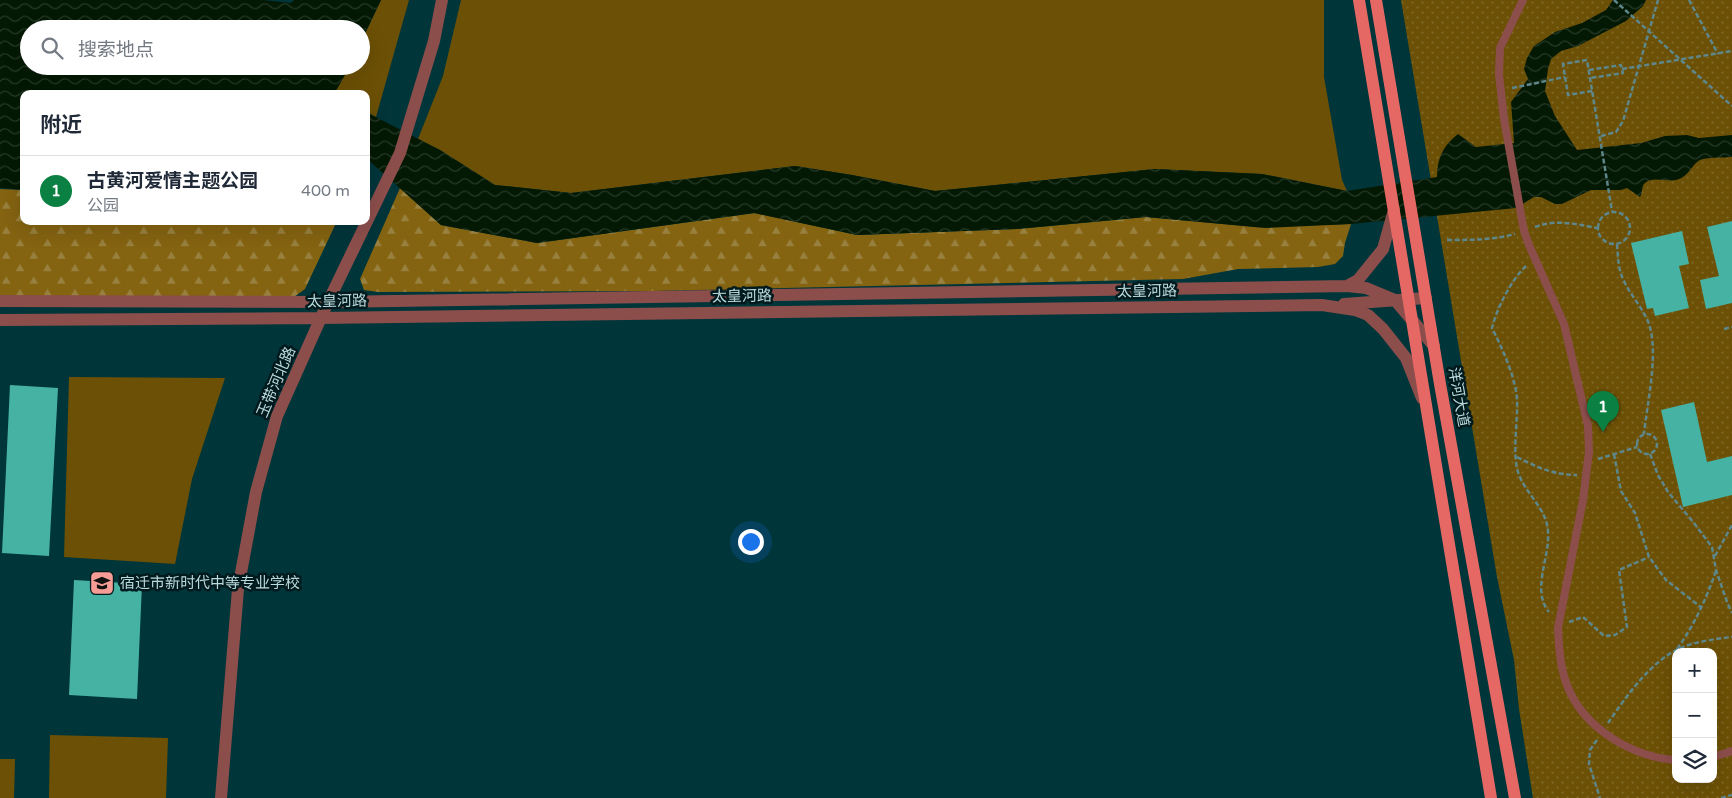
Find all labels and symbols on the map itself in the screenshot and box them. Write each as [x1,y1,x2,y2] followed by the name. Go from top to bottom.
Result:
[1117,281,1177,301] street label: 太皇河路
[712,286,772,306] street label: 太皇河路
[307,291,367,311] street label: 太皇河路
[253,344,299,420] street label: 玉带河北路
[1445,366,1473,428] street label: 洋河大道
[1587,391,1619,432] pin: 1
[738,529,764,555] your location
[89,570,115,596] school or university icon: 宿迁市新时代中等专业学校
[120,574,300,592] place label: 宿迁市新时代中等专业学校

